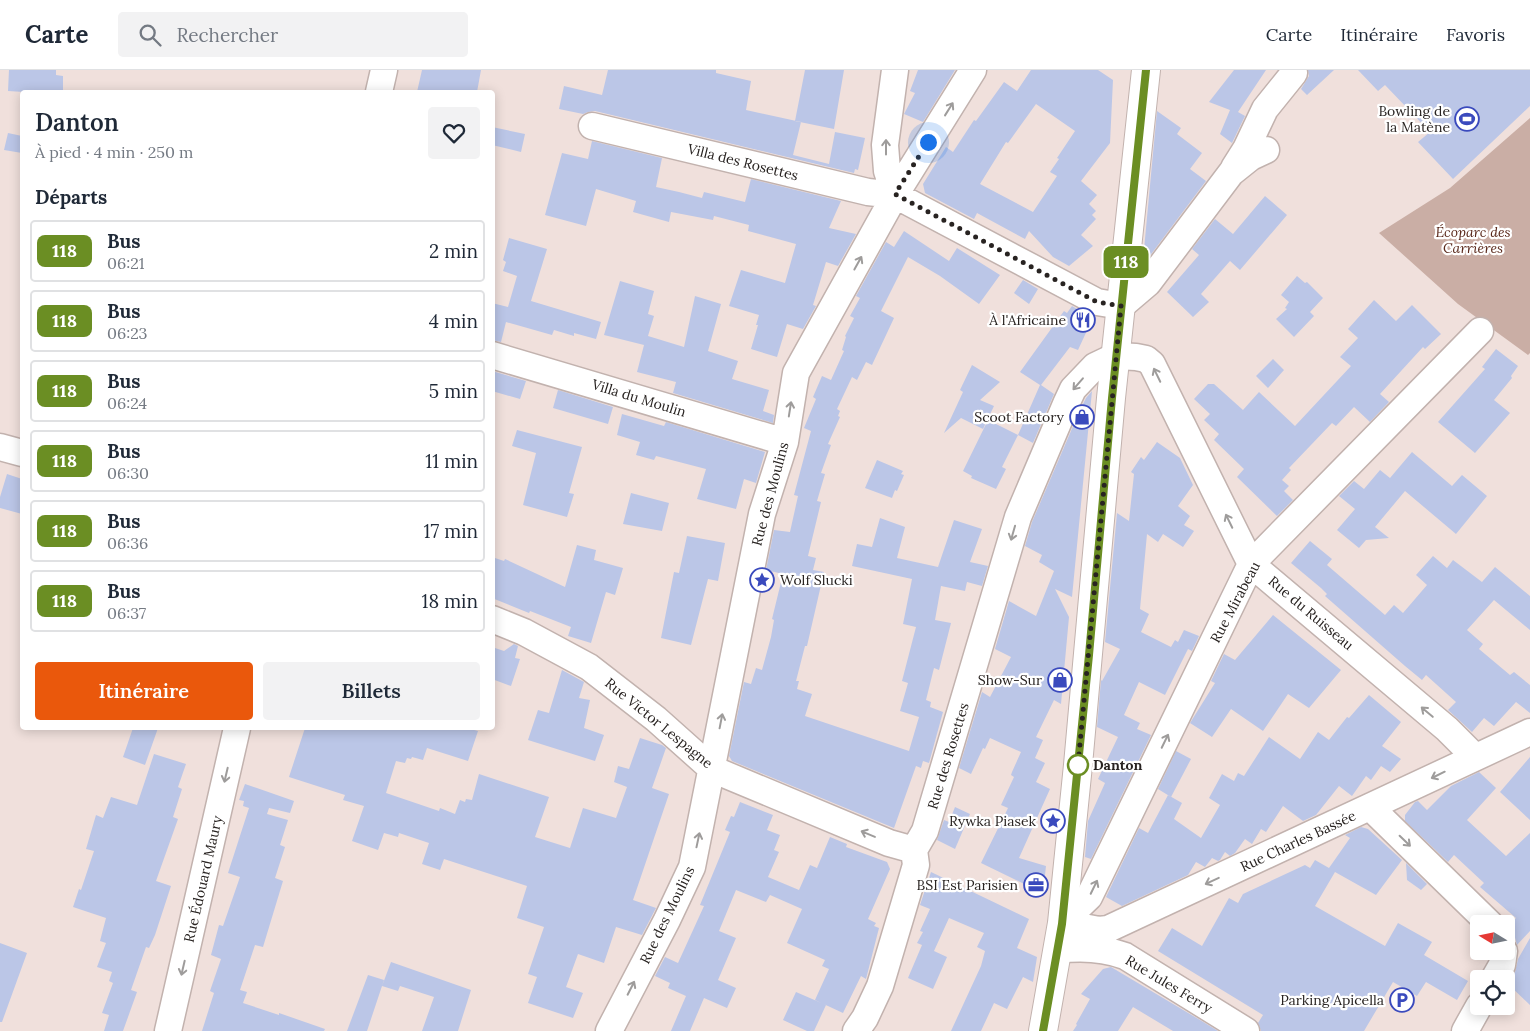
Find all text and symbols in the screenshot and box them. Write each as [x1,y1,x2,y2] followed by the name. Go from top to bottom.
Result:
[118,12,468,57] search box
[25,19,88,50] text: Carte
[136,21,164,49] icon: search
[176,23,278,47] text: Rechercher
[1266,23,1312,46] text: Carte
[1340,23,1418,46] text: Itinéraire
[1446,23,1505,46] text: Favoris
[944,102,954,116] one-way arrow
[1378,102,1450,136] place label: Bowling de la Matène
[1454,106,1480,132] sports icon: Bowling de la Matène
[35,107,119,138] text: Danton
[428,107,480,159] button: heart
[916,130,941,155] your location
[685,139,800,184] street label: Villa des Rosettes
[881,140,891,156] one-way arrow
[35,142,193,162] text: À pied · 4 min · 250 m
[35,185,107,209] text: Départs
[1435,223,1511,257] park label: Écoparc des Carrières
[107,229,140,253] text: Bus
[52,239,77,262] text: 118
[429,239,478,263] text: 2 min
[1097,246,1155,278] line badge: 118
[1114,250,1138,273] text: 118
[107,253,145,273] text: 06:21
[853,256,863,270] one-way arrow
[107,299,140,323] text: Bus
[1070,307,1096,333] restaurant icon: À l'Africaine
[52,309,77,332] text: 118
[429,309,478,333] text: 4 min
[988,311,1066,329] place label: À l'Africaine
[107,323,147,343] text: 06:23
[1152,368,1162,383] one-way arrow
[107,369,140,393] text: Bus
[589,375,689,421] street label: Villa du Moulin
[1072,378,1084,391] one-way arrow
[52,379,77,402] text: 118
[429,379,478,403] text: 5 min
[107,393,147,413] text: 06:24
[786,401,796,417] one-way arrow
[1069,404,1095,430] shop icon: Scoot Factory
[974,408,1065,426] place label: Scoot Factory
[107,439,140,463] text: Bus
[748,440,792,548] street label: Rue des Moulins
[52,449,77,472] text: 118
[425,449,478,473] text: 11 min
[107,463,149,483] text: 06:30
[107,509,140,533] text: Bus
[1224,514,1233,529] one-way arrow
[52,519,77,542] text: 118
[423,519,478,543] text: 17 min
[1008,524,1018,540] one-way arrow
[107,533,148,553] text: 06:36
[1206,558,1264,646] street label: Rue Mirabeau
[749,567,775,593] place icon: Wolf Slucki
[780,571,853,589] place label: Wolf Slucki
[1265,572,1357,654] street label: Rue du Ruisseau
[107,579,140,603] text: Bus
[52,589,77,612] text: 118
[422,589,478,613] text: 18 min
[107,603,146,623] text: 06:37
[35,662,253,720] button: Itinéraire
[263,662,480,720] button: Billets
[1047,667,1073,693] shop icon: Show-Sur
[978,671,1042,689] place label: Show-Sur
[601,674,717,772] street label: Rue Victor Lespagne
[923,701,973,811] street label: Rue des Rosettes
[1420,706,1433,717] one-way arrow
[717,713,727,729] one-way arrow
[1161,734,1170,749] one-way arrow
[1067,754,1089,776] marker: Danton
[1093,756,1142,774] place label: Danton
[221,767,230,783] one-way arrow
[1431,770,1446,780] one-way arrow
[1237,806,1359,876] street label: Rue Charles Bassée
[1040,808,1066,834] place icon: Rywka Piasek
[949,812,1036,830] place label: Rywka Piasek
[180,813,226,944] street label: Rue Édouard Maury
[861,828,876,838] one-way arrow
[693,833,703,849] one-way arrow
[1398,835,1411,847] one-way arrow
[636,863,698,967] street label: Rue des Moulins
[1023,872,1049,898] office icon: BSI Est Parisien
[917,876,1018,894] place label: BSI Est Parisien
[1205,877,1220,886] one-way arrow
[1089,880,1099,895] one-way arrow
[1470,915,1515,960] north arrow
[1470,915,1515,1015] map controls
[1122,951,1216,1017] street label: Rue Jules Ferry
[178,959,187,975] one-way arrow
[1470,970,1515,1015] button: locate
[627,981,636,996] one-way arrow
[1389,987,1415,1013] parking icon: Parking Apicella
[1280,991,1384,1009] place label: Parking Apicella

